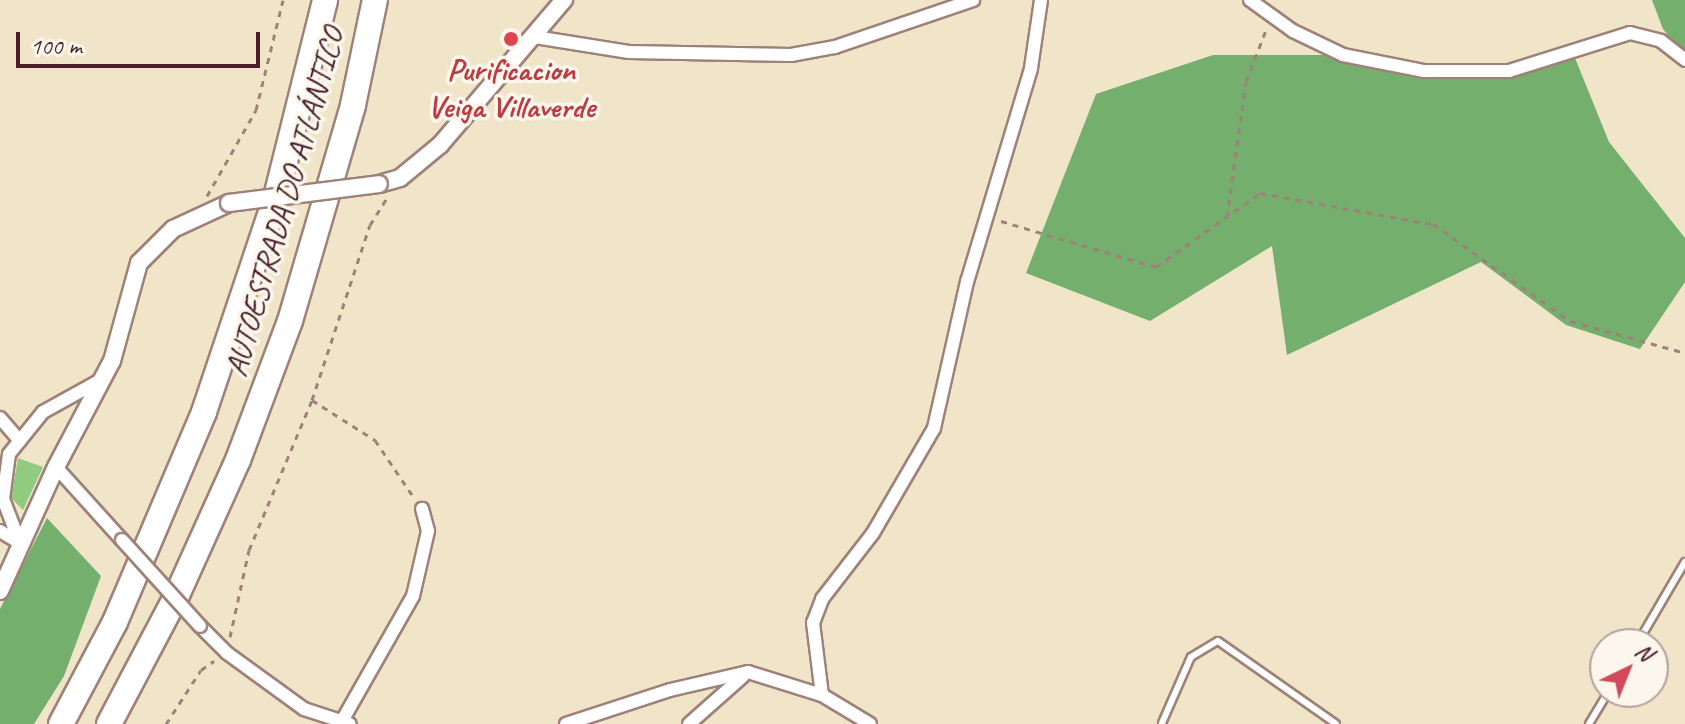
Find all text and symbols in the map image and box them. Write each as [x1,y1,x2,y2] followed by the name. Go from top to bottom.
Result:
[20,16,264,66] scale bar
[217,24,353,380] street label: AUTOESTRADA DO ATLÁNTICO
[502,30,520,48] marker: Purificacion Veiga Villaverde
[30,31,82,61] text: 100 m
[427,52,595,127] place label: Purificacion Veiga Villaverde
[1589,628,1669,708] north arrow
[1629,637,1659,667] text: N

